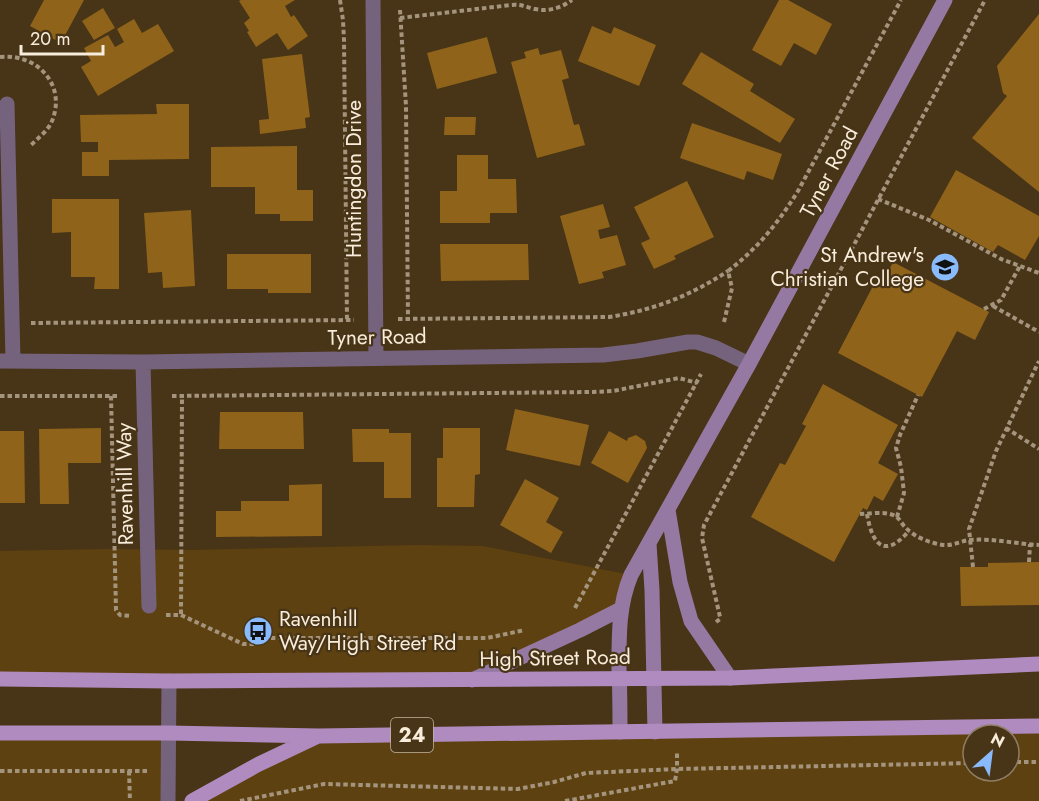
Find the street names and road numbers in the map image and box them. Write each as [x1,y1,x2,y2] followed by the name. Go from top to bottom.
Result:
[339,100,369,258] street label: Huntingdon Drive
[793,121,865,223] street label: Tyner Road
[327,321,427,353] street label: Tyner Road
[109,422,141,546] street label: Ravenhill Way
[479,642,631,674] street label: High Street Road
[391,718,433,752] road number: 24

